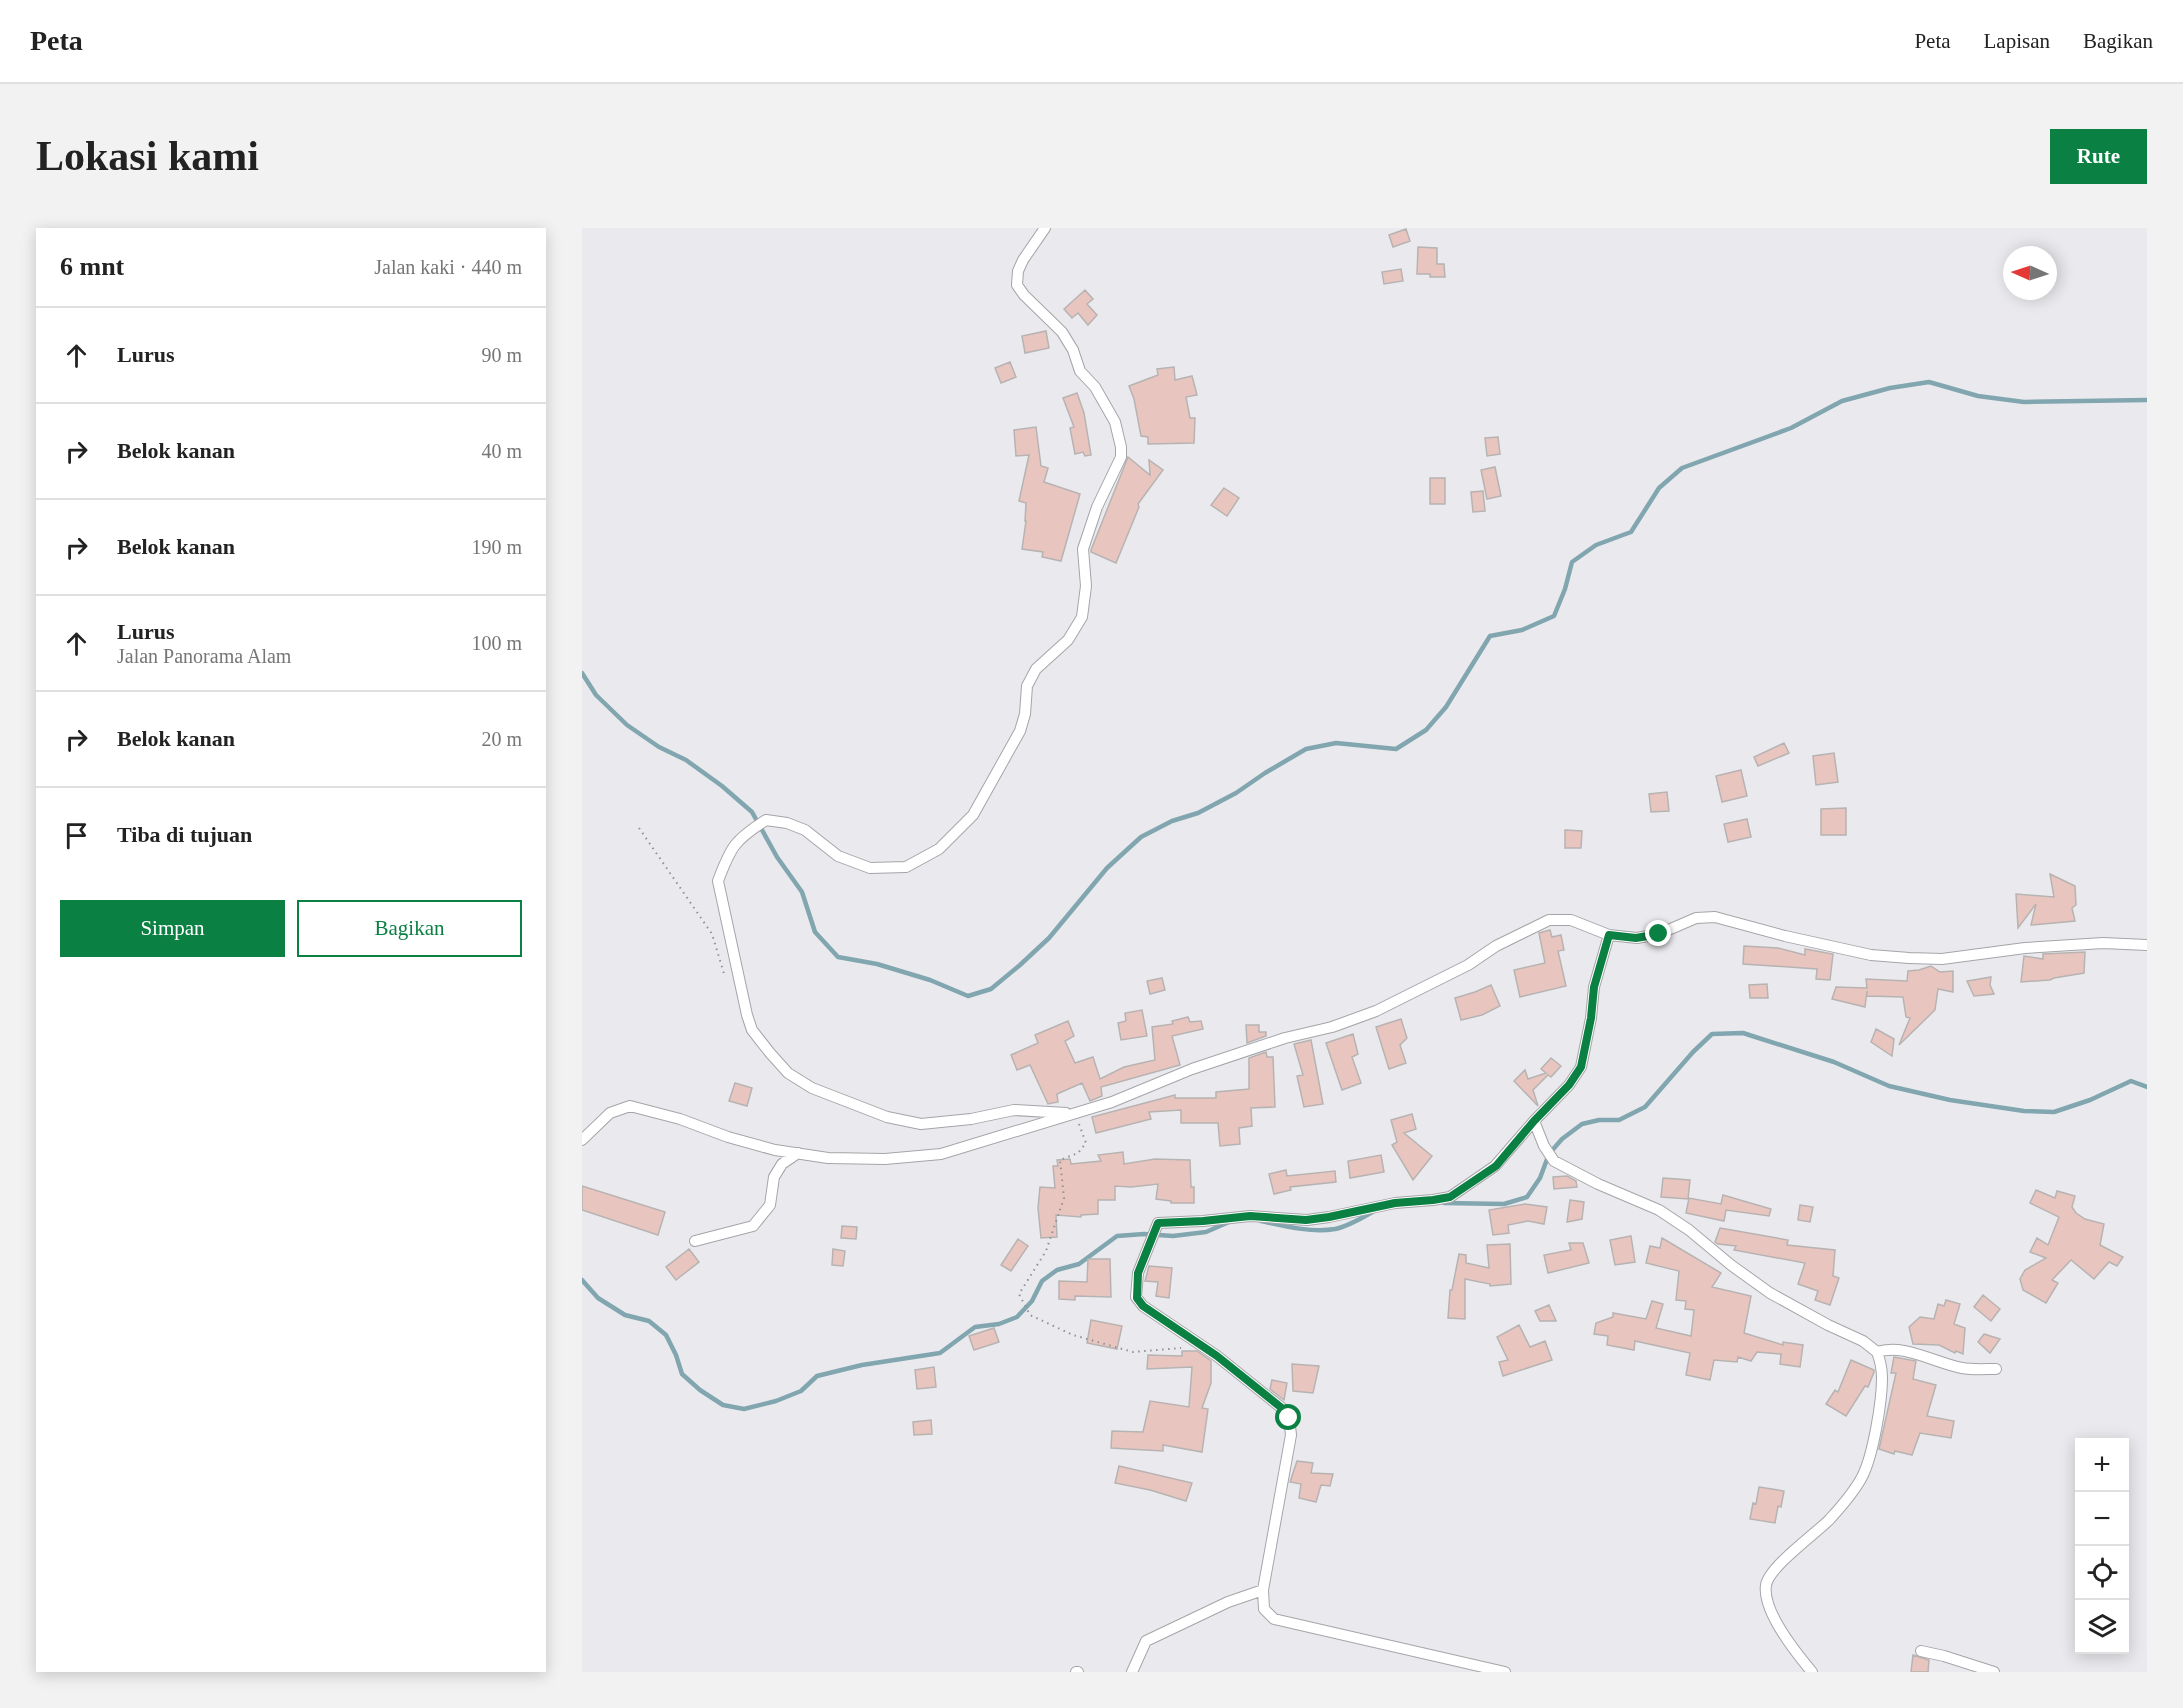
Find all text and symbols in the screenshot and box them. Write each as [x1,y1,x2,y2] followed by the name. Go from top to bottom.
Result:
[30,25,83,56] text: Peta
[1914,29,1951,53] text: Peta
[1984,29,2050,53] text: Lapisan
[2083,29,2153,53] text: Bagikan
[2050,129,2147,184] button: Rute
[36,133,259,179] text: Lokasi kami
[2003,246,2057,300] north arrow
[60,252,124,281] text: 6 mnt
[374,256,522,278] text: Jalan kaki · 440 m
[60,339,93,372] icon: ahead
[117,342,174,367] text: Lurus
[481,344,522,366] text: 90 m
[60,435,93,468] icon: right
[117,438,235,463] text: Belok kanan
[481,440,522,462] text: 40 m
[60,531,93,564] icon: right
[117,534,235,559] text: Belok kanan
[471,536,522,558] text: 190 m
[117,619,174,644] text: Lurus
[60,627,93,660] icon: ahead
[471,632,522,654] text: 100 m
[117,645,291,667] text: Jalan Panorama Alam
[60,723,93,756] icon: right
[117,726,235,751] text: Belok kanan
[481,728,522,750] text: 20 m
[60,819,93,852] icon: arrive
[117,822,252,847] text: Tiba di tujuan
[60,900,285,957] button: Simpan
[297,900,522,957] button: Bagikan
[1645,920,1671,946] route end
[1275,1404,1301,1430] route start
[2075,1438,2129,1654] map controls
[2075,1438,2129,1492] button: +
[2075,1492,2129,1546] button: −
[2075,1546,2129,1600] button: locate
[2075,1600,2129,1654] button: layers

